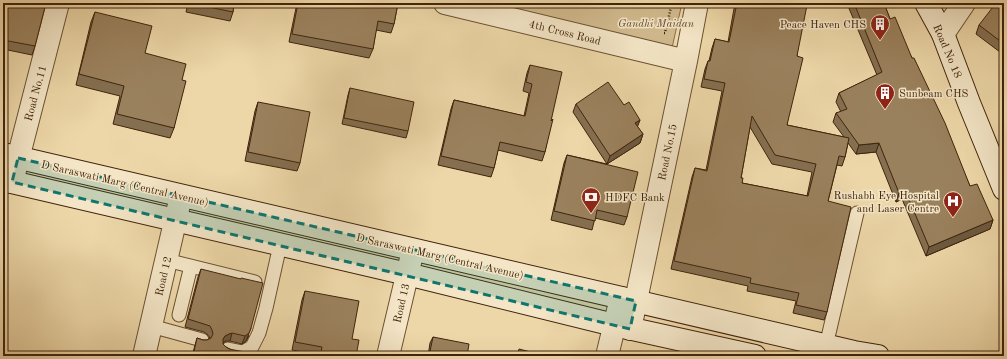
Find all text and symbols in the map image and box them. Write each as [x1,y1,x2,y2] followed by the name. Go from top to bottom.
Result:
[869,13,891,41] building icon: Peace Haven CHS
[528,19,602,48] street label: 4th Cross Road
[618,19,695,30] park label: Gandhi Maidan
[780,20,866,31] place label: Peace Haven CHS
[930,23,963,80] street label: Road No 18
[24,64,49,123] street label: Road No.11
[874,82,896,110] building icon: Sunbeam CHS
[899,89,969,100] place label: Sunbeam CHS
[657,123,680,182] street label: Road No.15
[40,160,210,209] street label: D Saraswati Marg (Central Avenue)
[580,186,602,214] bank icon: HDFC Bank
[942,190,964,218] hospital icon: Rushabh Eye Hospital and Laser Centre
[834,191,939,215] place label: Rushabh Eye Hospital and Laser Centre
[605,193,665,204] place label: HDFC Bank
[355,233,525,282] street label: D Saraswati Marg (Central Avenue)
[155,255,174,297] street label: Road 12
[393,282,412,324] street label: Road 13

